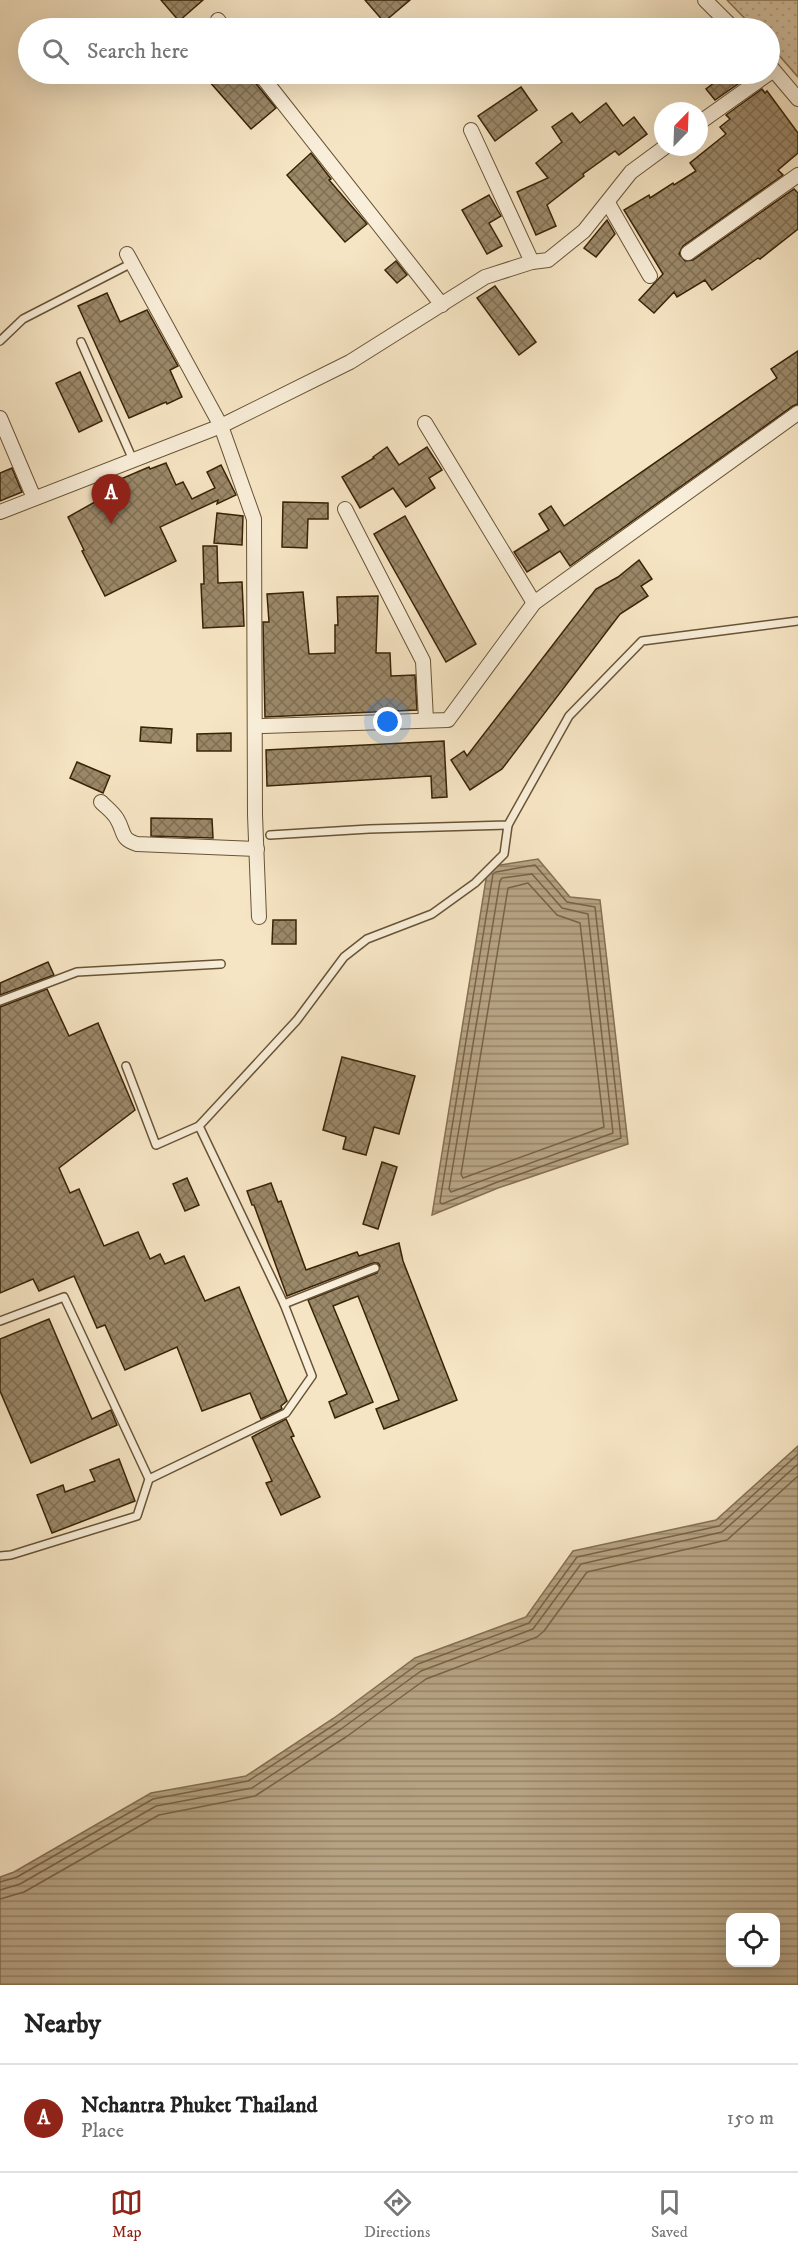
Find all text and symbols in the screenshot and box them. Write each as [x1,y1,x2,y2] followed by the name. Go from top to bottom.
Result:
[18,18,780,84] search box
[39,35,72,68] icon: search
[87,38,189,65] text: Search here
[654,102,708,156] north arrow
[92,474,130,524] pin: A
[373,707,402,736] your location
[726,1913,780,1967] map controls
[726,1913,780,1967] button: locate
[24,2008,101,2041] text: Nearby
[81,2092,318,2119] text: Nchantra Phuket Thailand
[37,2106,50,2131] text: A
[727,2106,774,2131] text: 150 m
[81,2119,124,2144] text: Place
[110,2186,143,2242] tab: Map
[364,2186,430,2242] tab: Directions
[651,2186,688,2242] tab: Saved

